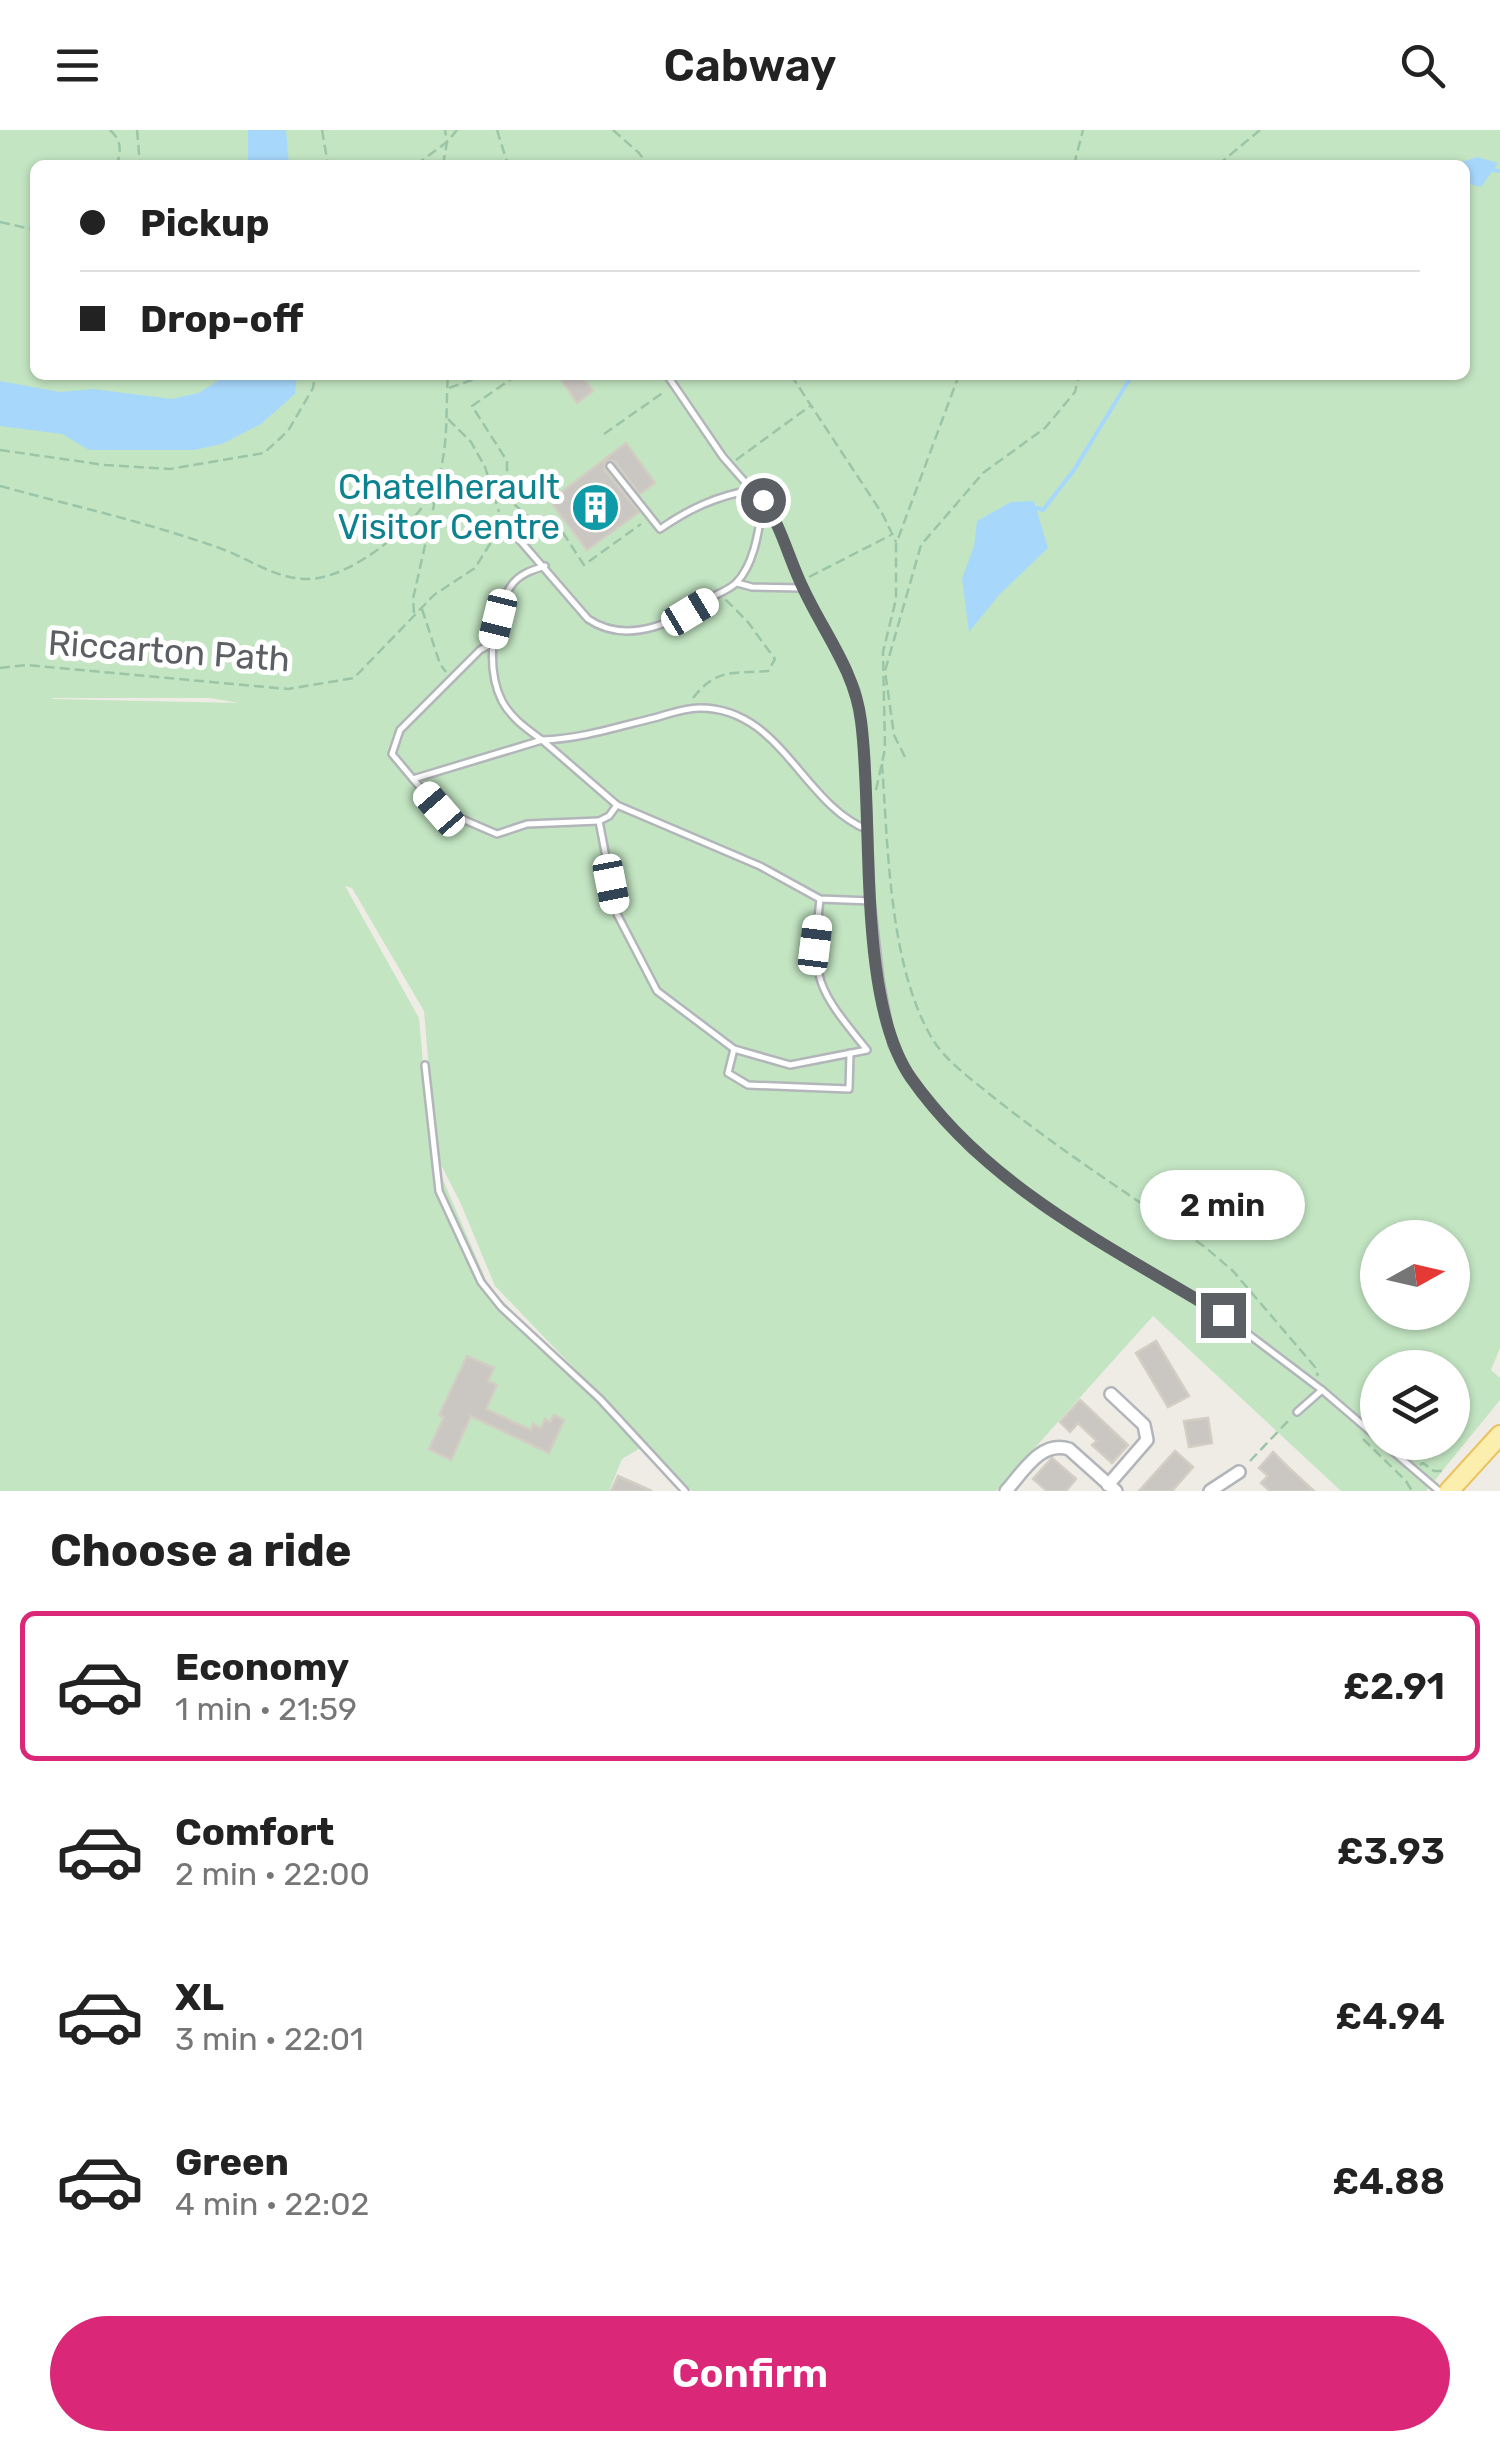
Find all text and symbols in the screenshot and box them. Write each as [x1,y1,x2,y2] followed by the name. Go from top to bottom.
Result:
[50,38,105,93] icon: menu
[1395,38,1450,93] icon: search
[664,39,836,92] text: Cabway
[140,200,269,246] text: Pickup
[140,296,303,342] text: Drop-off
[337,466,560,548] place label: Chatelherault Visitor Centre
[741,478,786,523] route start
[569,481,621,533] building icon: Chatelherault Visitor Centre
[657,584,723,640] car
[476,586,520,652] car
[47,622,291,680] street label: Riccarton Path
[408,777,470,841] car
[591,852,631,916] car
[796,913,834,977] car
[1140,1170,1306,1240] callout: 2 min
[1180,1186,1265,1224] text: 2 min
[1360,1220,1470,1330] north arrow
[1360,1220,1470,1460] map controls
[1201,1293,1246,1338] route end
[1360,1350,1470,1460] button: layers
[50,1524,352,1577] text: Choose a ride
[55,1641,145,1731] icon: car
[175,1644,349,1690] text: Economy
[1343,1663,1445,1709] text: £2.91
[175,1690,357,1728] text: 1 min · 21:59
[55,1806,145,1896] icon: car
[175,1809,334,1855] text: Comfort
[1337,1828,1445,1874] text: £3.93
[175,1855,370,1893] text: 2 min · 22:00
[55,1971,145,2061] icon: car
[175,1974,224,2020] text: XL
[1335,1993,1445,2039] text: £4.94
[175,2020,364,2058] text: 3 min · 22:01
[55,2136,145,2226] icon: car
[175,2139,289,2185] text: Green
[1332,2158,1445,2204] text: £4.88
[175,2185,369,2223] text: 4 min · 22:02
[50,2316,1450,2431] button: Confirm

